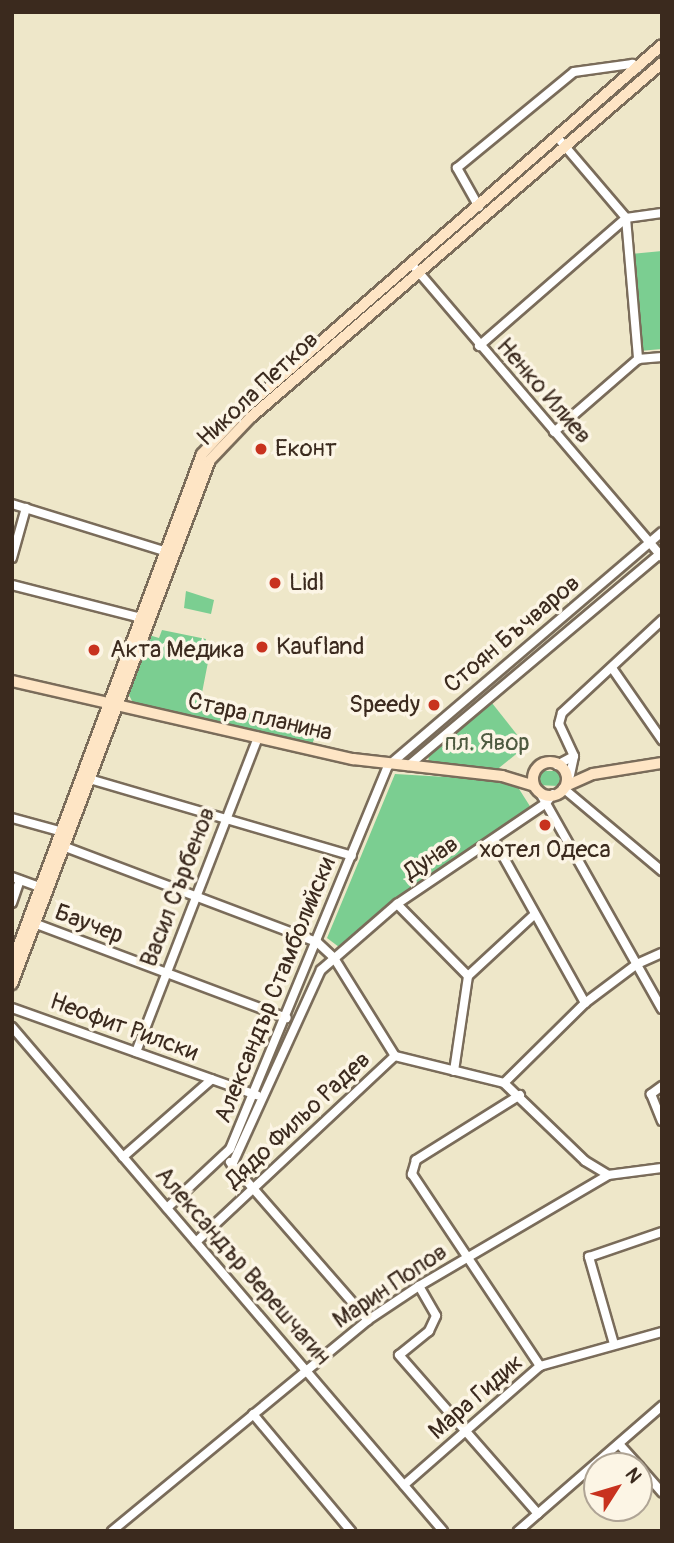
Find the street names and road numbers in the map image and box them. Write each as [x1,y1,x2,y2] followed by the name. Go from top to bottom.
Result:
[191,325,325,453] street label: Никола Петков
[490,332,598,450] street label: Ненко Илиев
[438,569,586,699] street label: Стоян Бъчваров
[185,686,335,748] street label: Стара планина
[134,803,222,971] street label: Васил Сърбенов
[398,829,464,887] street label: Дунав
[208,853,342,1127] street label: Александър Стамболийски
[51,898,127,950] street label: Баучер
[46,987,202,1067] street label: Неофит Рилски
[219,1045,377,1195] street label: Дядо Фильо Радев
[149,1161,337,1371] street label: Александър Верешчагин
[327,1237,453,1335] street label: Марин Попов
[423,1348,529,1446] street label: Мара Гидик

